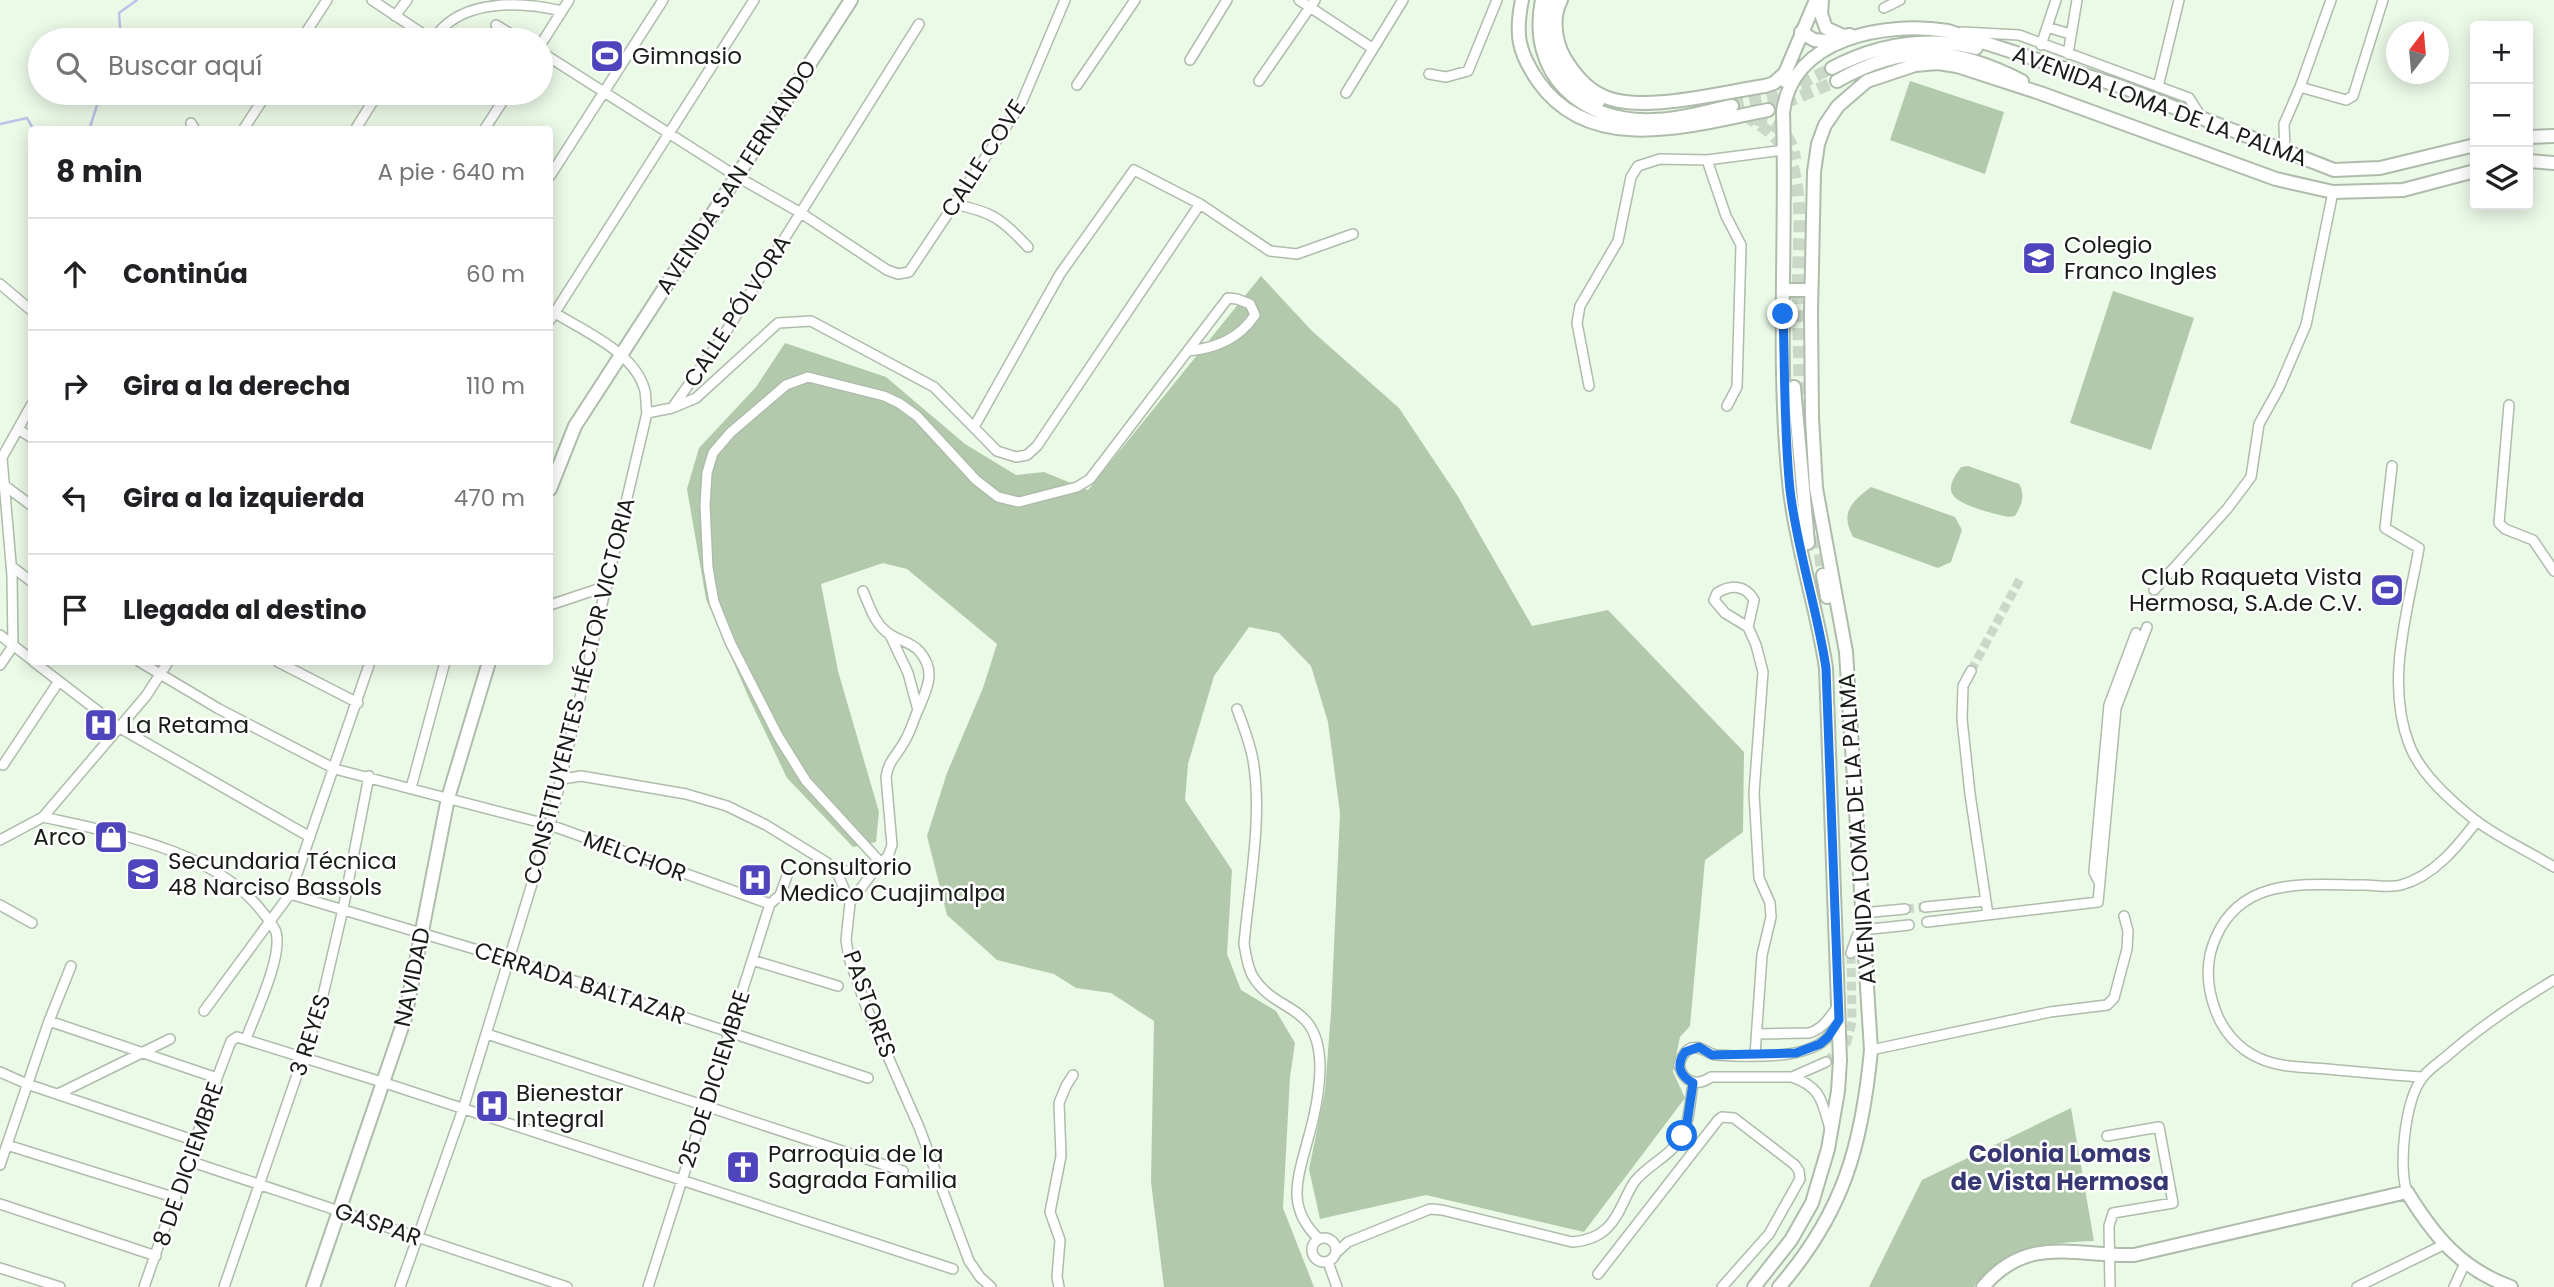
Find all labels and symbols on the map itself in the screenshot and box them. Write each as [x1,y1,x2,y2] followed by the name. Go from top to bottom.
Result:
[2386,21,2449,84] north arrow
[588,37,626,75] sports icon: Gimnasio
[2008,38,2312,174] street label: AVENIDA LOMA DE LA PALMA
[632,40,742,72] place label: Gimnasio
[648,54,824,300] street label: AVENIDA SAN FERNANDO
[933,93,1033,223] street label: CALLE COVE
[676,229,798,393] street label: CALLE PÓLVORA
[2064,229,2217,287] place label: Colegio Franco Ingles
[2020,239,2058,277] school or university icon: Colegio Franco Ingles
[1767,298,1798,329] route end
[515,494,643,888] street label: CONSTITUYENTES HÉCTOR VICTORIA
[2129,561,2362,619] place label: Club Raqueta Vista Hermosa, S.A.de C.V.
[2368,571,2406,609] sports icon: Club Raqueta Vista Hermosa, S.A.de C.V.
[1830,672,1884,986] street label: AVENIDA LOMA DE LA PALMA
[82,706,120,744] hospital icon: La Retama
[126,709,249,741] place label: La Retama
[92,818,130,856] shop icon: Arco
[33,821,86,853] place label: Arco
[579,823,691,889] street label: MELCHOR
[168,845,397,903] place label: Secundaria Técnica 48 Narciso Bassols
[780,851,1005,909] place label: Consultorio Medico Cuajimalpa
[124,855,162,893] school or university icon: Secundaria Técnica 48 Narciso Bassols
[736,861,774,899] hospital icon: Consultorio Medico Cuajimalpa
[386,924,438,1030] street label: NAVIDAD
[470,934,690,1032] street label: CERRADA BALTAZAR
[836,946,904,1062] street label: PASTORES
[670,986,758,1172] street label: 25 DE DICIEMBRE
[282,990,338,1080] street label: 3 REYES
[516,1077,624,1135] place label: Bienestar Integral
[145,1078,231,1250] street label: 8 DE DICIEMBRE
[473,1087,511,1125] hospital icon: Bienestar Integral
[1666,1120,1697,1151] route start
[1951,1137,2169,1198] district label: Colonia Lomas de Vista Hermosa
[768,1138,957,1196] place label: Parroquia de la Sagrada Familia
[724,1148,762,1186] church icon: Parroquia de la Sagrada Familia
[330,1194,426,1254] street label: GASPAR

